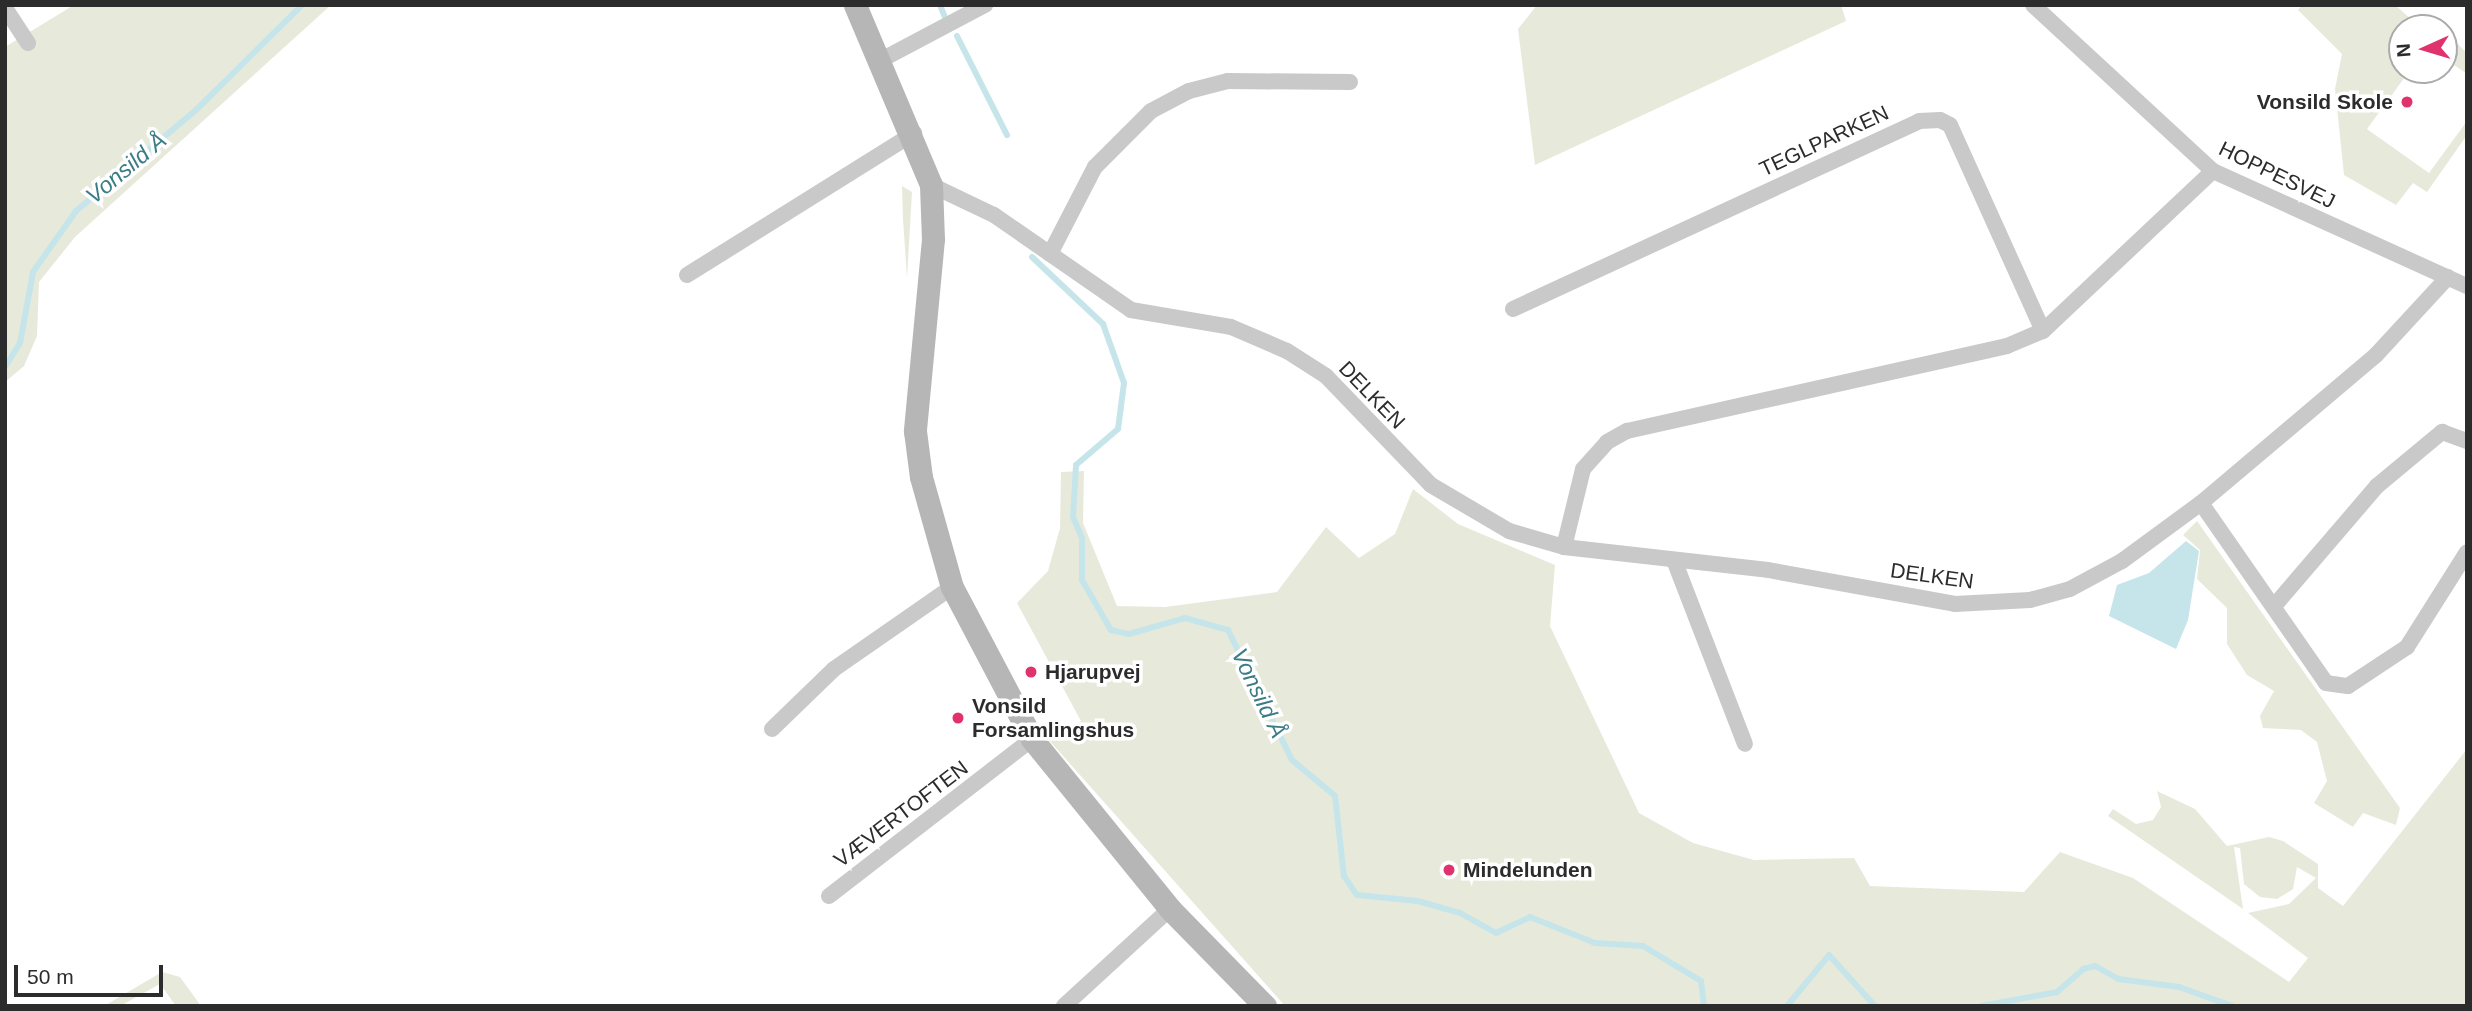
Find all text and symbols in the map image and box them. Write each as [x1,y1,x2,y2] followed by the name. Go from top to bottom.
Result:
[2388,14,2458,84] north arrow
[2393,43,2415,58] text: N
[2257,89,2393,115] place label: Vonsild Skole
[2399,94,2415,110] marker: Vonsild Skole
[1755,100,1893,182] street label: TEGLPARKEN
[80,126,172,210] water label: Vonsild Å
[2215,136,2339,214] street label: HOPPESVEJ
[1334,356,1410,434] street label: DELKEN
[1889,558,1975,594] street label: DELKEN
[1225,644,1293,742] water label: Vonsild Å
[1045,659,1141,685] place label: Hjarupvej
[1023,664,1039,680] marker: Hjarupvej
[972,693,1134,743] place label: Vonsild Forsamlingshus
[950,710,966,726] marker: Vonsild Forsamlingshus
[829,755,973,873] street label: VÆVERTOFTEN
[1463,857,1592,883] place label: Mindelunden
[1441,862,1457,878] marker: Mindelunden
[18,951,166,995] scale bar
[27,965,74,988] text: 50 m

